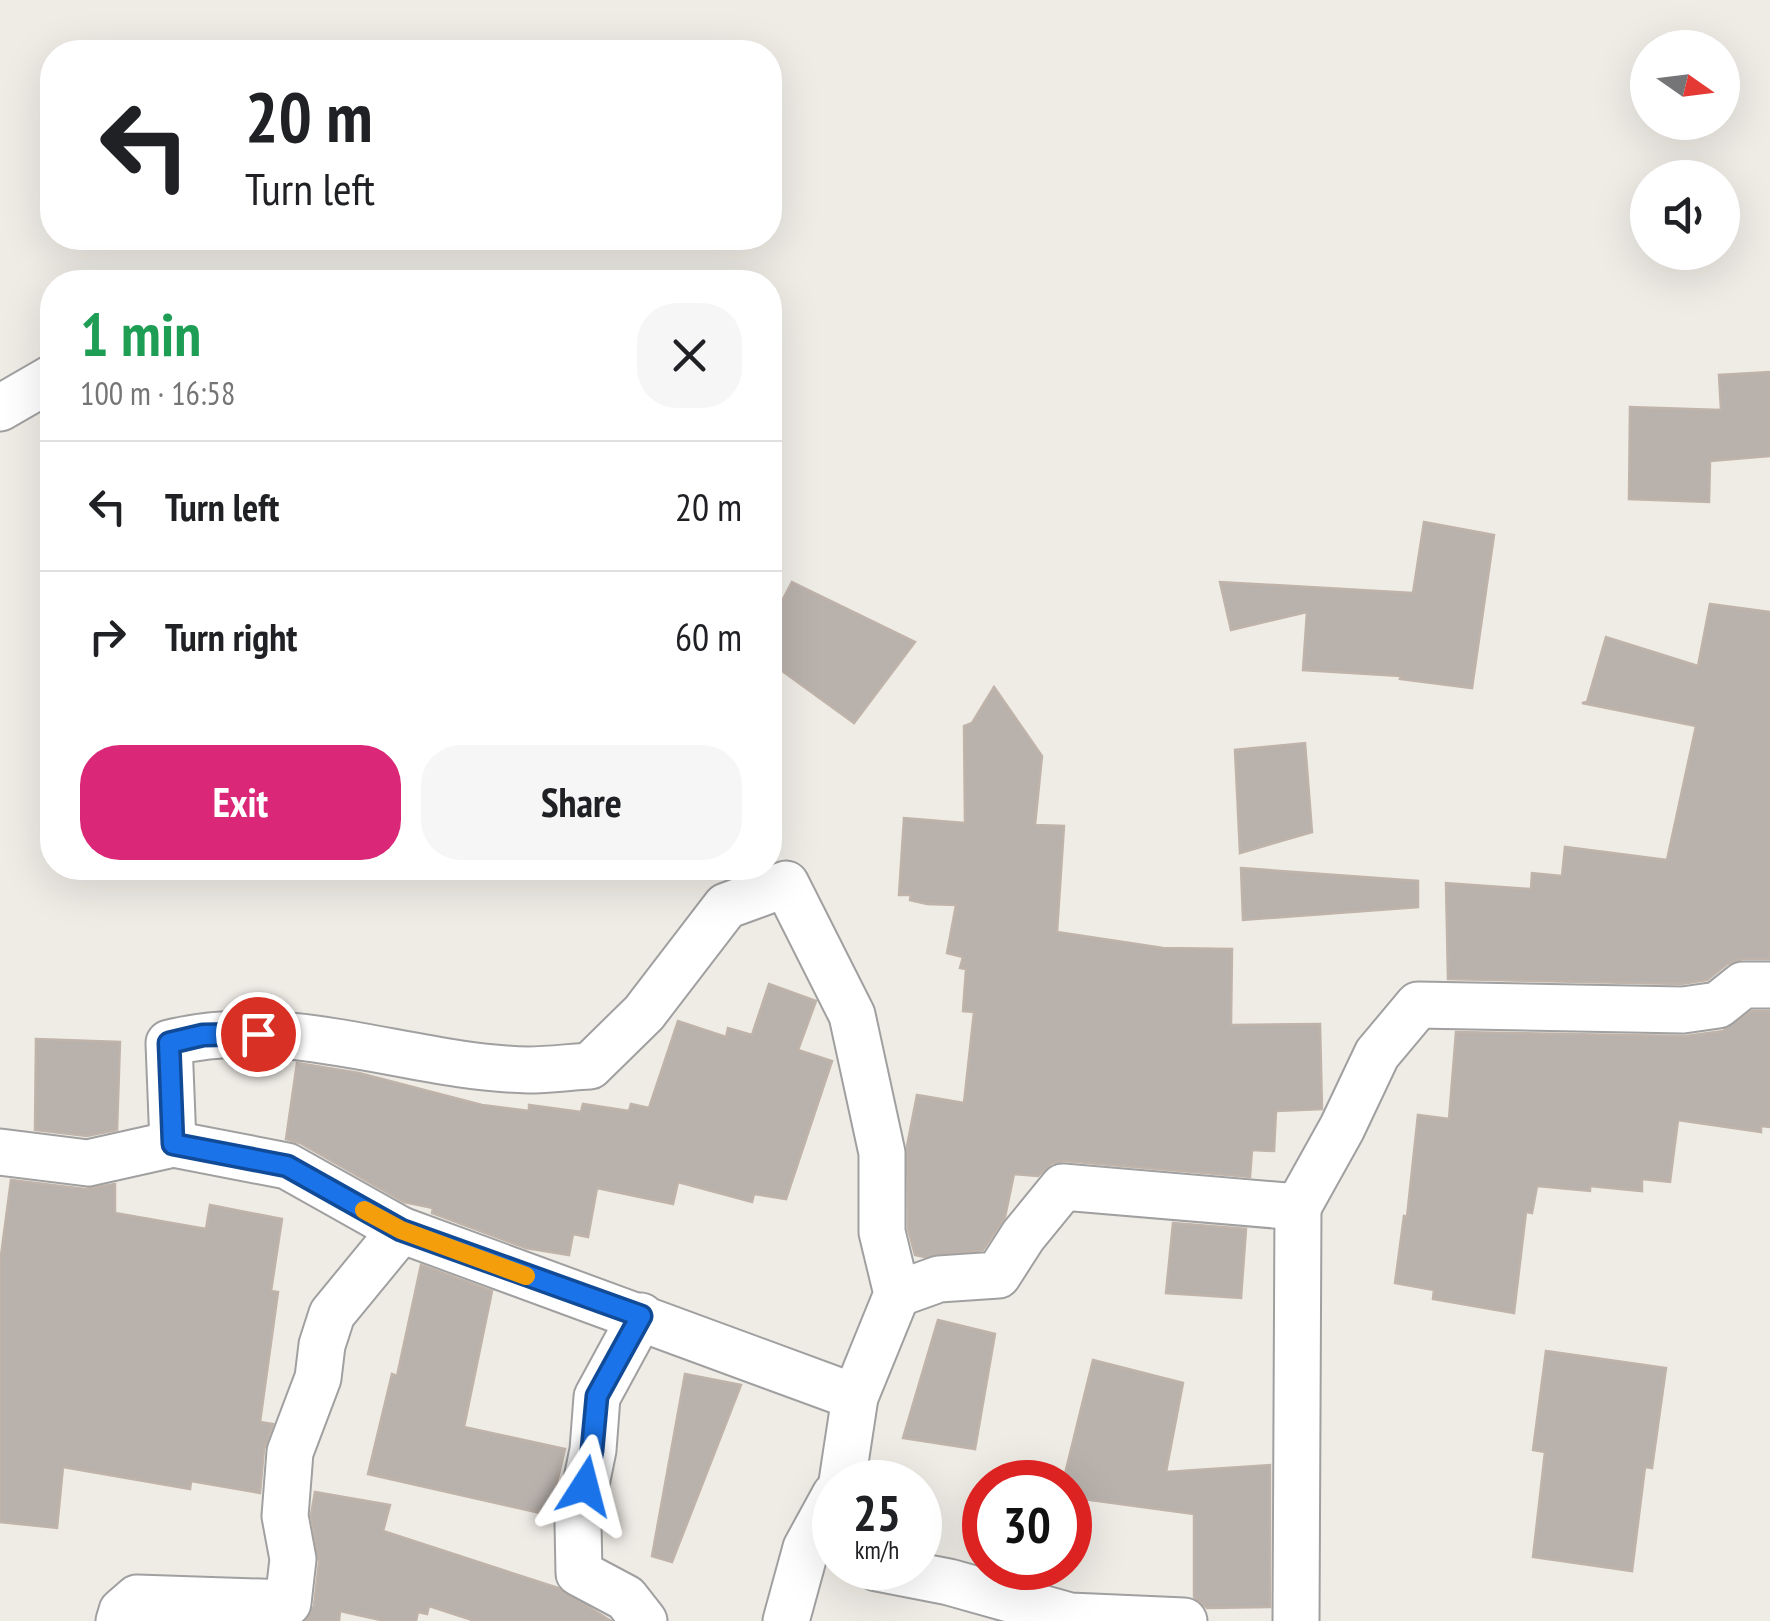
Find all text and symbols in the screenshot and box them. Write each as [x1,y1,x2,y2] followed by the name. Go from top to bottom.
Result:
[1630,30,1740,140] north arrow
[1630,30,1740,270] map controls
[245,71,373,161] text: 20 m
[80,80,210,210] icon: left
[245,159,375,217] text: Turn left
[1630,160,1740,270] button: sound
[80,295,201,373] text: 1 min
[637,303,742,408] button: close
[80,372,235,414] text: 100 m · 16:58
[80,479,135,534] icon: left
[165,482,279,531] text: Turn left
[675,482,742,531] text: 20 m
[80,609,135,664] icon: right
[165,612,297,661] text: Turn right
[675,612,742,661] text: 60 m
[80,745,401,860] button: Exit
[421,745,742,860] button: Share
[216,992,301,1077] pin
[231,1007,286,1062] icon: arrive
[533,1434,637,1538] position arrow
[962,1460,1092,1590] speed limit sign: 30
[853,1480,901,1545] text: 25
[855,1534,899,1566] text: km/h

